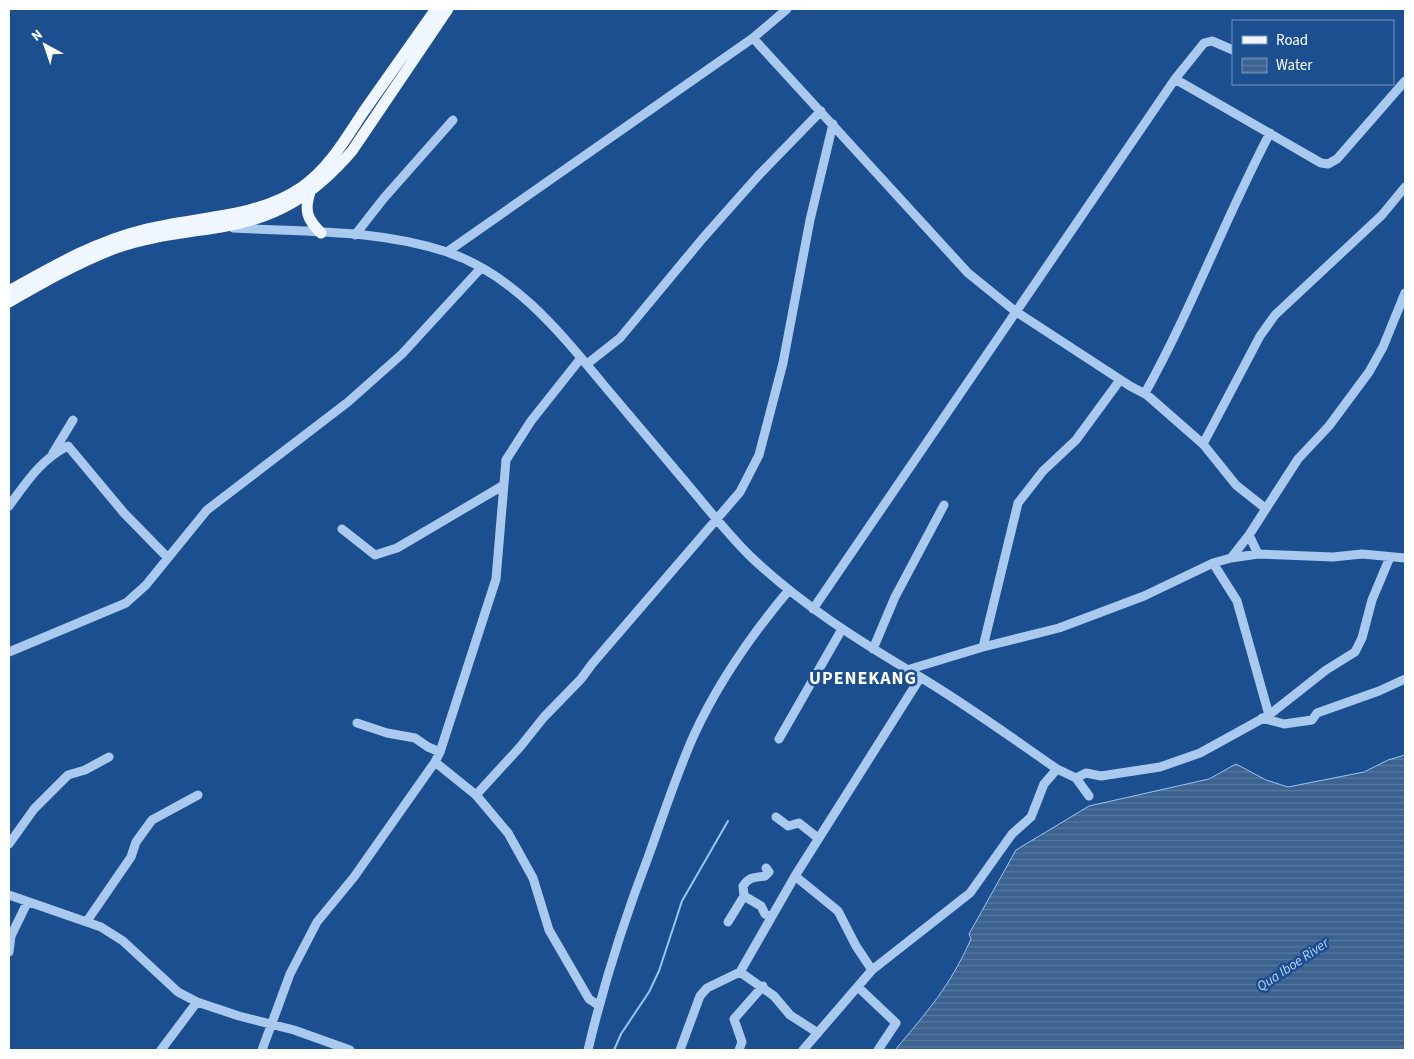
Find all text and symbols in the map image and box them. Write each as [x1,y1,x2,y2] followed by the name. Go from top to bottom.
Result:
[20,20,70,70] north arrow
[1232,20,1394,85] legend
[27,25,47,46] text: N
[1276,30,1308,51] text: Road
[1276,55,1313,76] text: Water
[809,666,917,691] district label: UPENEKANG
[1253,933,1334,996] water label: Qua Iboe River

